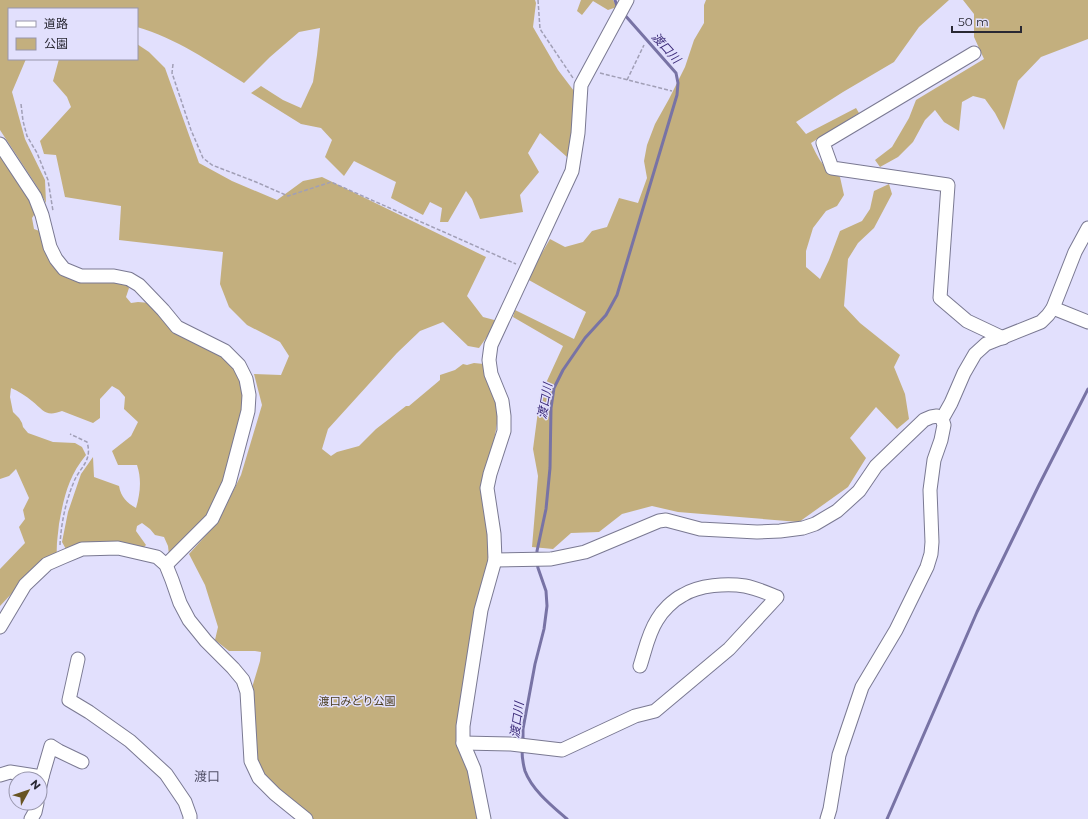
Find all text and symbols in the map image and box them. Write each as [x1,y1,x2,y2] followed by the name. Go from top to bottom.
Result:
[8,8,138,60] legend
[952,8,1021,34] scale bar
[958,14,989,29] text: 50 m
[44,16,68,31] text: 道路
[649,29,685,68] water label: 渡口川
[44,36,68,51] text: 公園
[534,380,555,420] water label: 渡口川
[319,694,396,708] park label: 渡口みどり公園
[507,699,527,739] water label: 渡口川
[194,768,220,784] district label: 渡口
[8,771,48,811] north arrow
[27,777,44,792] text: N

